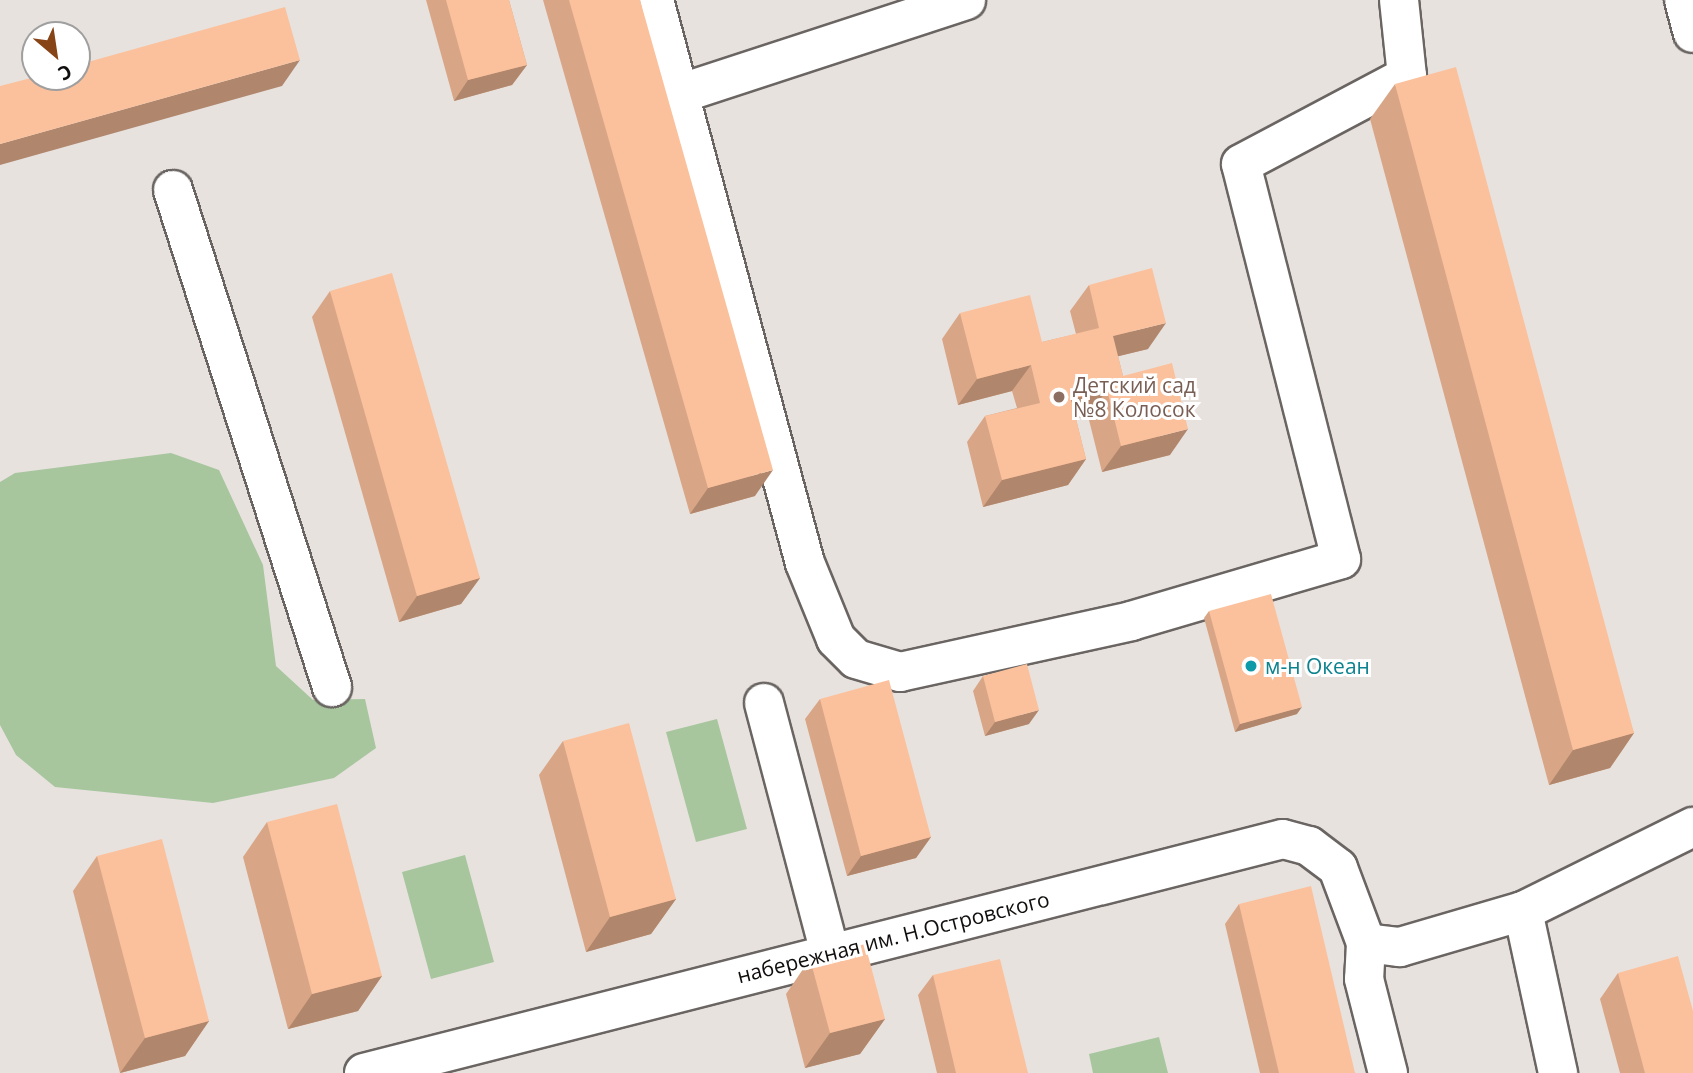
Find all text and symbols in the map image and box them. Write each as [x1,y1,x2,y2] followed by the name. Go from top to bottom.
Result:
[21,21,91,91] north arrow
[54,58,77,87] text: С
[1073,372,1196,422] place label: Детский сад №8 Колосок
[1051,389,1067,405] marker: Детский сад №8 Колосок
[1265,653,1370,679] place label: м-н Океан
[1243,658,1259,674] marker: м-н Океан
[734,886,1052,988] street label: набережная им. Н.Островского

